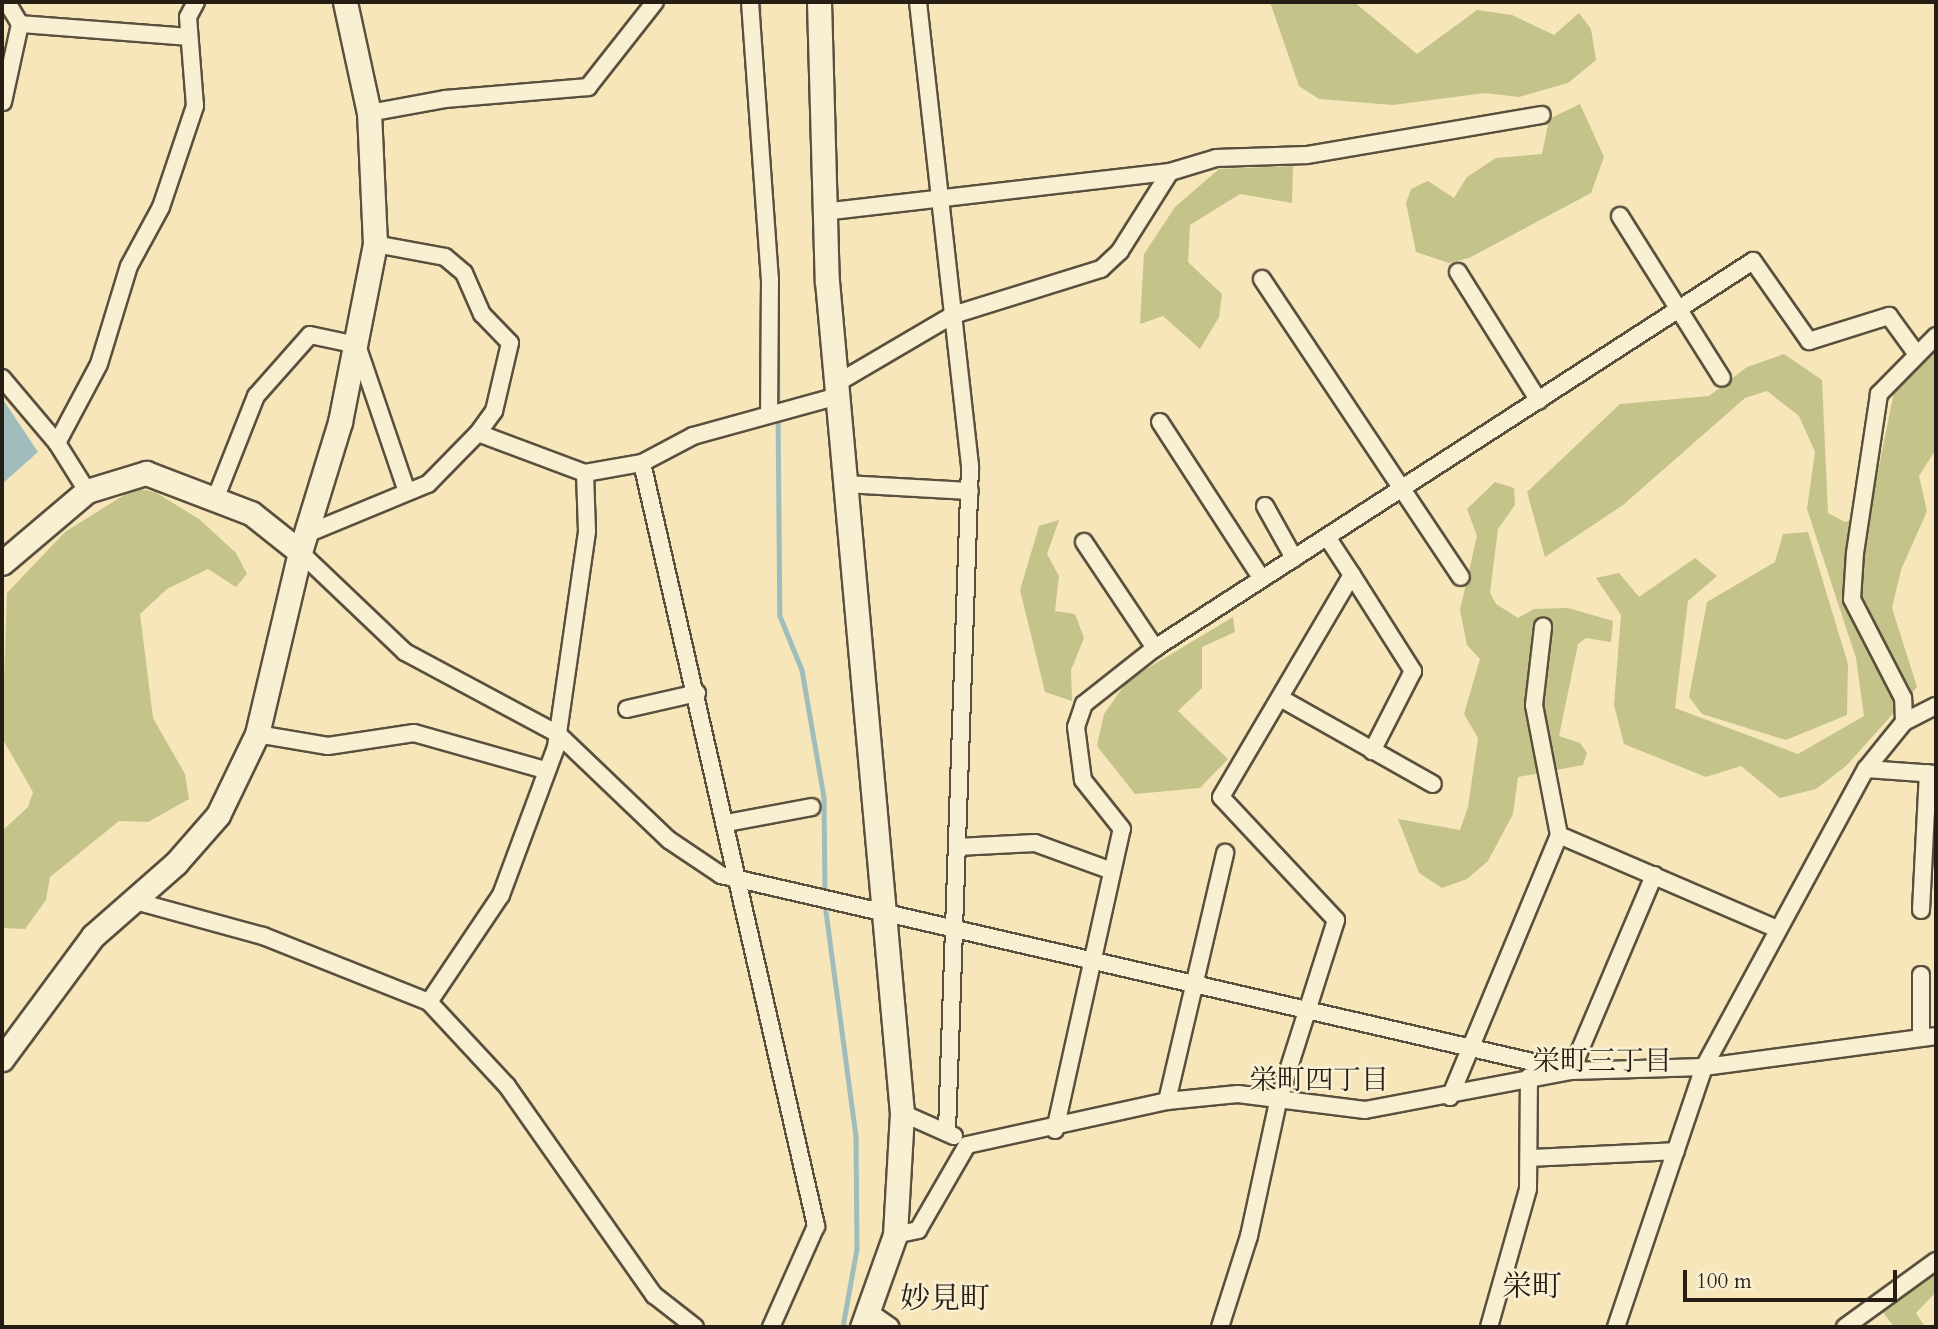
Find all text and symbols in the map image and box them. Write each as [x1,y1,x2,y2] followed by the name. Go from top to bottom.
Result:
[1532,1044,1672,1078] district label: 栄町三丁目
[1249,1063,1389,1097] district label: 栄町四丁目
[1686,1256,1899,1300] scale bar
[1696,1267,1752,1296] text: 100 m
[1502,1269,1562,1305] district label: 栄町
[900,1281,990,1317] district label: 妙見町

